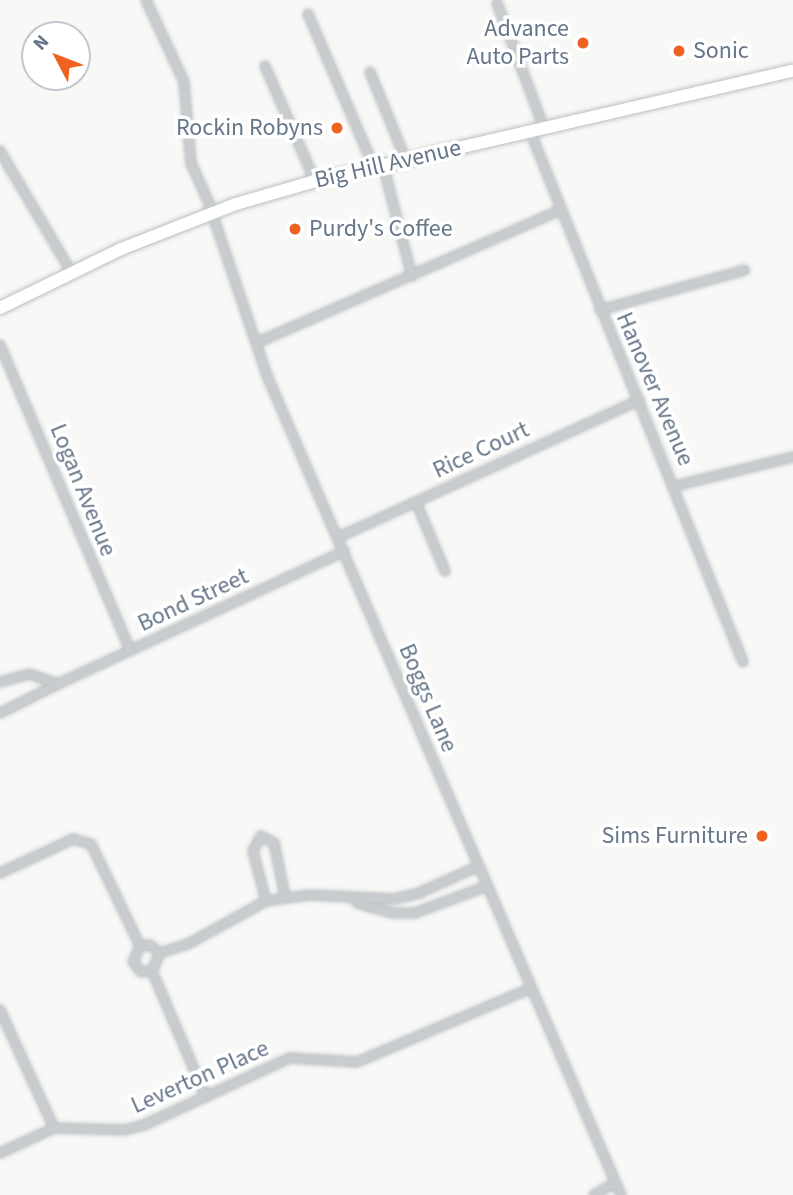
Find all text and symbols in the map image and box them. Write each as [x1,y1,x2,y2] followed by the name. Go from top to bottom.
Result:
[467,15,569,71] place label: Advance Auto Parts
[21,21,91,91] north arrow
[27,29,56,57] text: N
[575,35,591,51] marker: Advance Auto Parts
[693,37,749,65] place label: Sonic
[671,43,687,59] marker: Sonic
[176,114,323,142] place label: Rockin Robyns
[329,120,345,136] marker: Rockin Robyns
[312,133,464,195] street label: Big Hill Avenue
[309,215,453,243] place label: Purdy's Coffee
[287,221,303,237] marker: Purdy's Coffee
[610,308,700,470] street label: Hanover Avenue
[428,415,534,485] street label: Rice Court
[43,420,123,560] street label: Logan Avenue
[133,562,253,638] street label: Bond Street
[392,639,464,757] street label: Boggs Lane
[601,822,748,850] place label: Sims Furniture
[754,828,770,844] marker: Sims Furniture
[127,1034,273,1120] street label: Leverton Place

